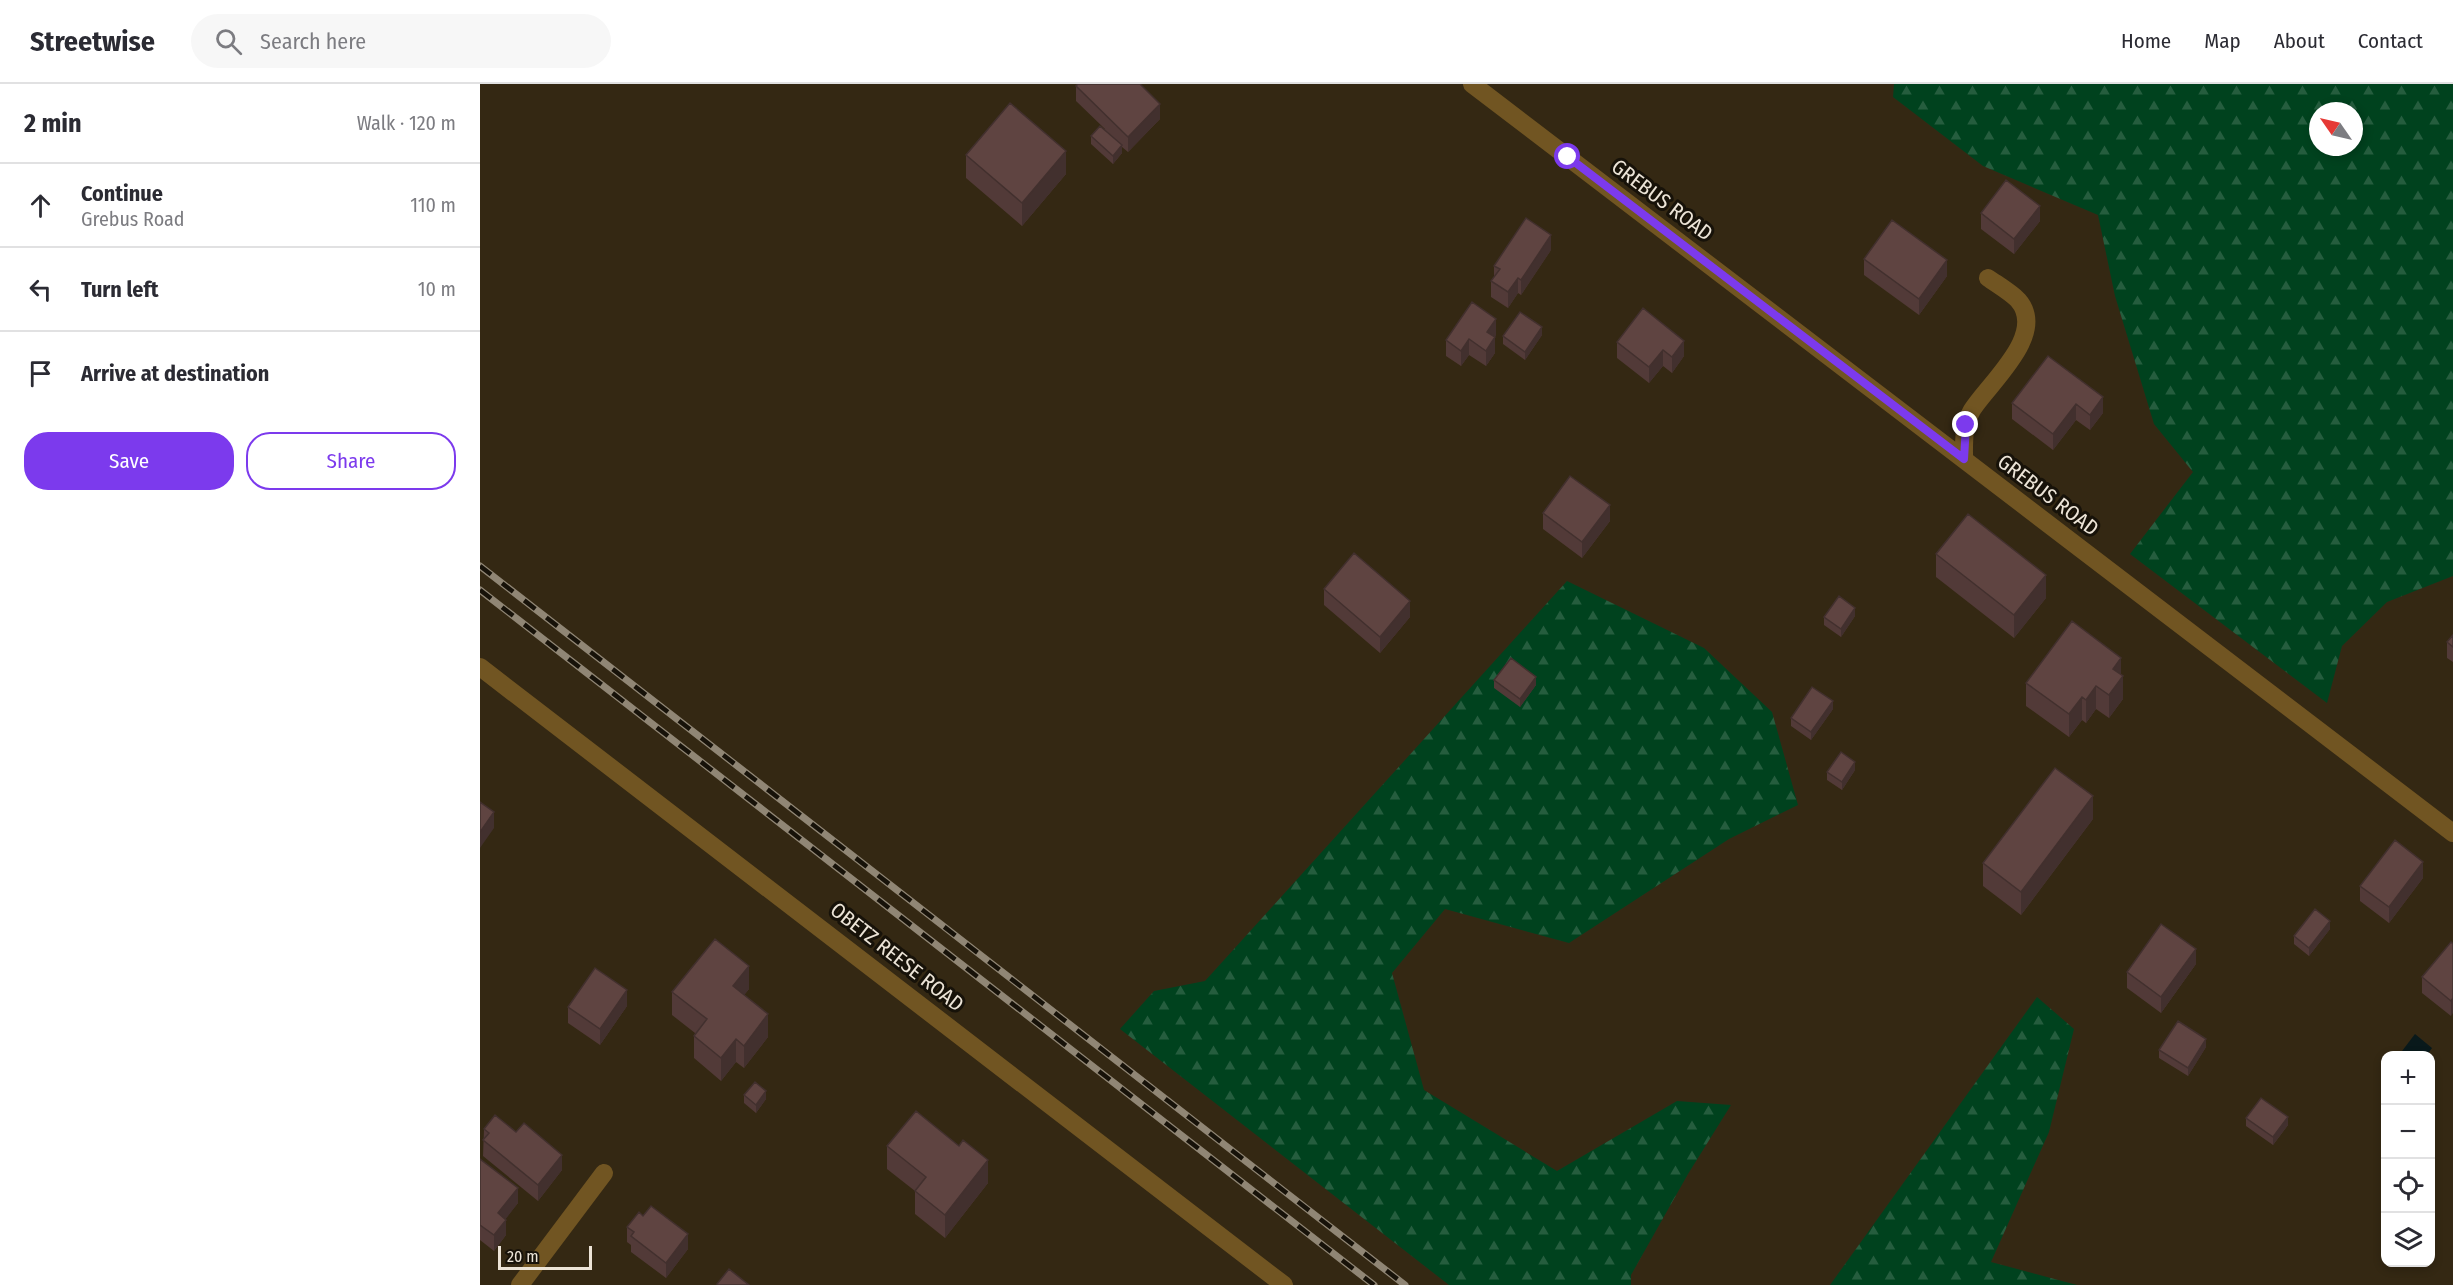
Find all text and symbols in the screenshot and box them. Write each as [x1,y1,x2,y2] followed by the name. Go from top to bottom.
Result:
[191,14,611,68] search box
[30,25,155,58] text: Streetwise
[212,25,245,58] icon: search
[260,28,366,55] text: Search here
[2121,28,2171,54] text: Home
[2204,28,2241,54] text: Map
[2274,28,2325,54] text: About
[2358,28,2423,54] text: Contact
[2309,102,2363,156] north arrow
[24,108,82,139] text: 2 min
[357,111,456,135] text: Walk · 120 m
[1554,143,1580,169] route start
[1606,154,1718,246] street label: GREBUS ROAD
[81,180,163,207] text: Continue
[24,189,57,222] icon: ahead
[410,193,456,217] text: 110 m
[81,207,185,231] text: Grebus Road
[24,273,57,306] icon: left
[81,276,159,303] text: Turn left
[418,277,456,301] text: 10 m
[24,357,57,390] icon: arrive
[81,360,269,387] text: Arrive at destination
[1952,411,1978,437] route end
[24,432,234,490] button: Save
[246,432,456,490] button: Share
[1992,449,2104,541] street label: GREBUS ROAD
[825,897,969,1017] street label: OBETZ REESE ROAD
[2381,1051,2435,1267] map controls
[2381,1051,2435,1105] button: +
[2381,1105,2435,1159] button: −
[2381,1159,2435,1213] button: locate
[2381,1213,2435,1267] button: layers
[498,1243,592,1270] scale bar
[507,1247,538,1266] text: 20 m

